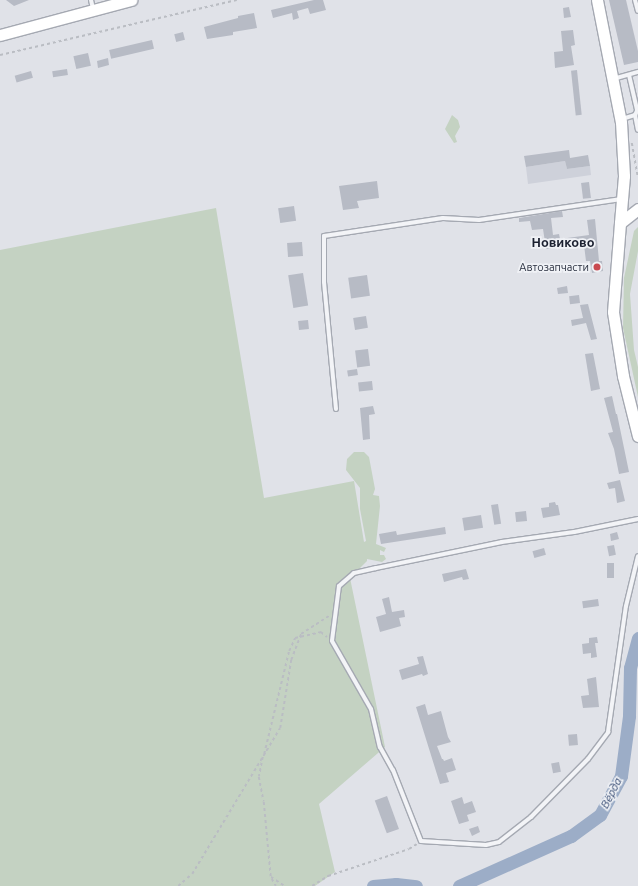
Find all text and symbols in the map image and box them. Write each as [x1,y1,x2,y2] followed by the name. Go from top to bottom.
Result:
[531,234,595,250] district label: Новиково
[519,260,589,274] place label: Автозапчасти
[592,262,602,272] marker: Автозапчасти
[597,775,625,811] water label: Вёрда

